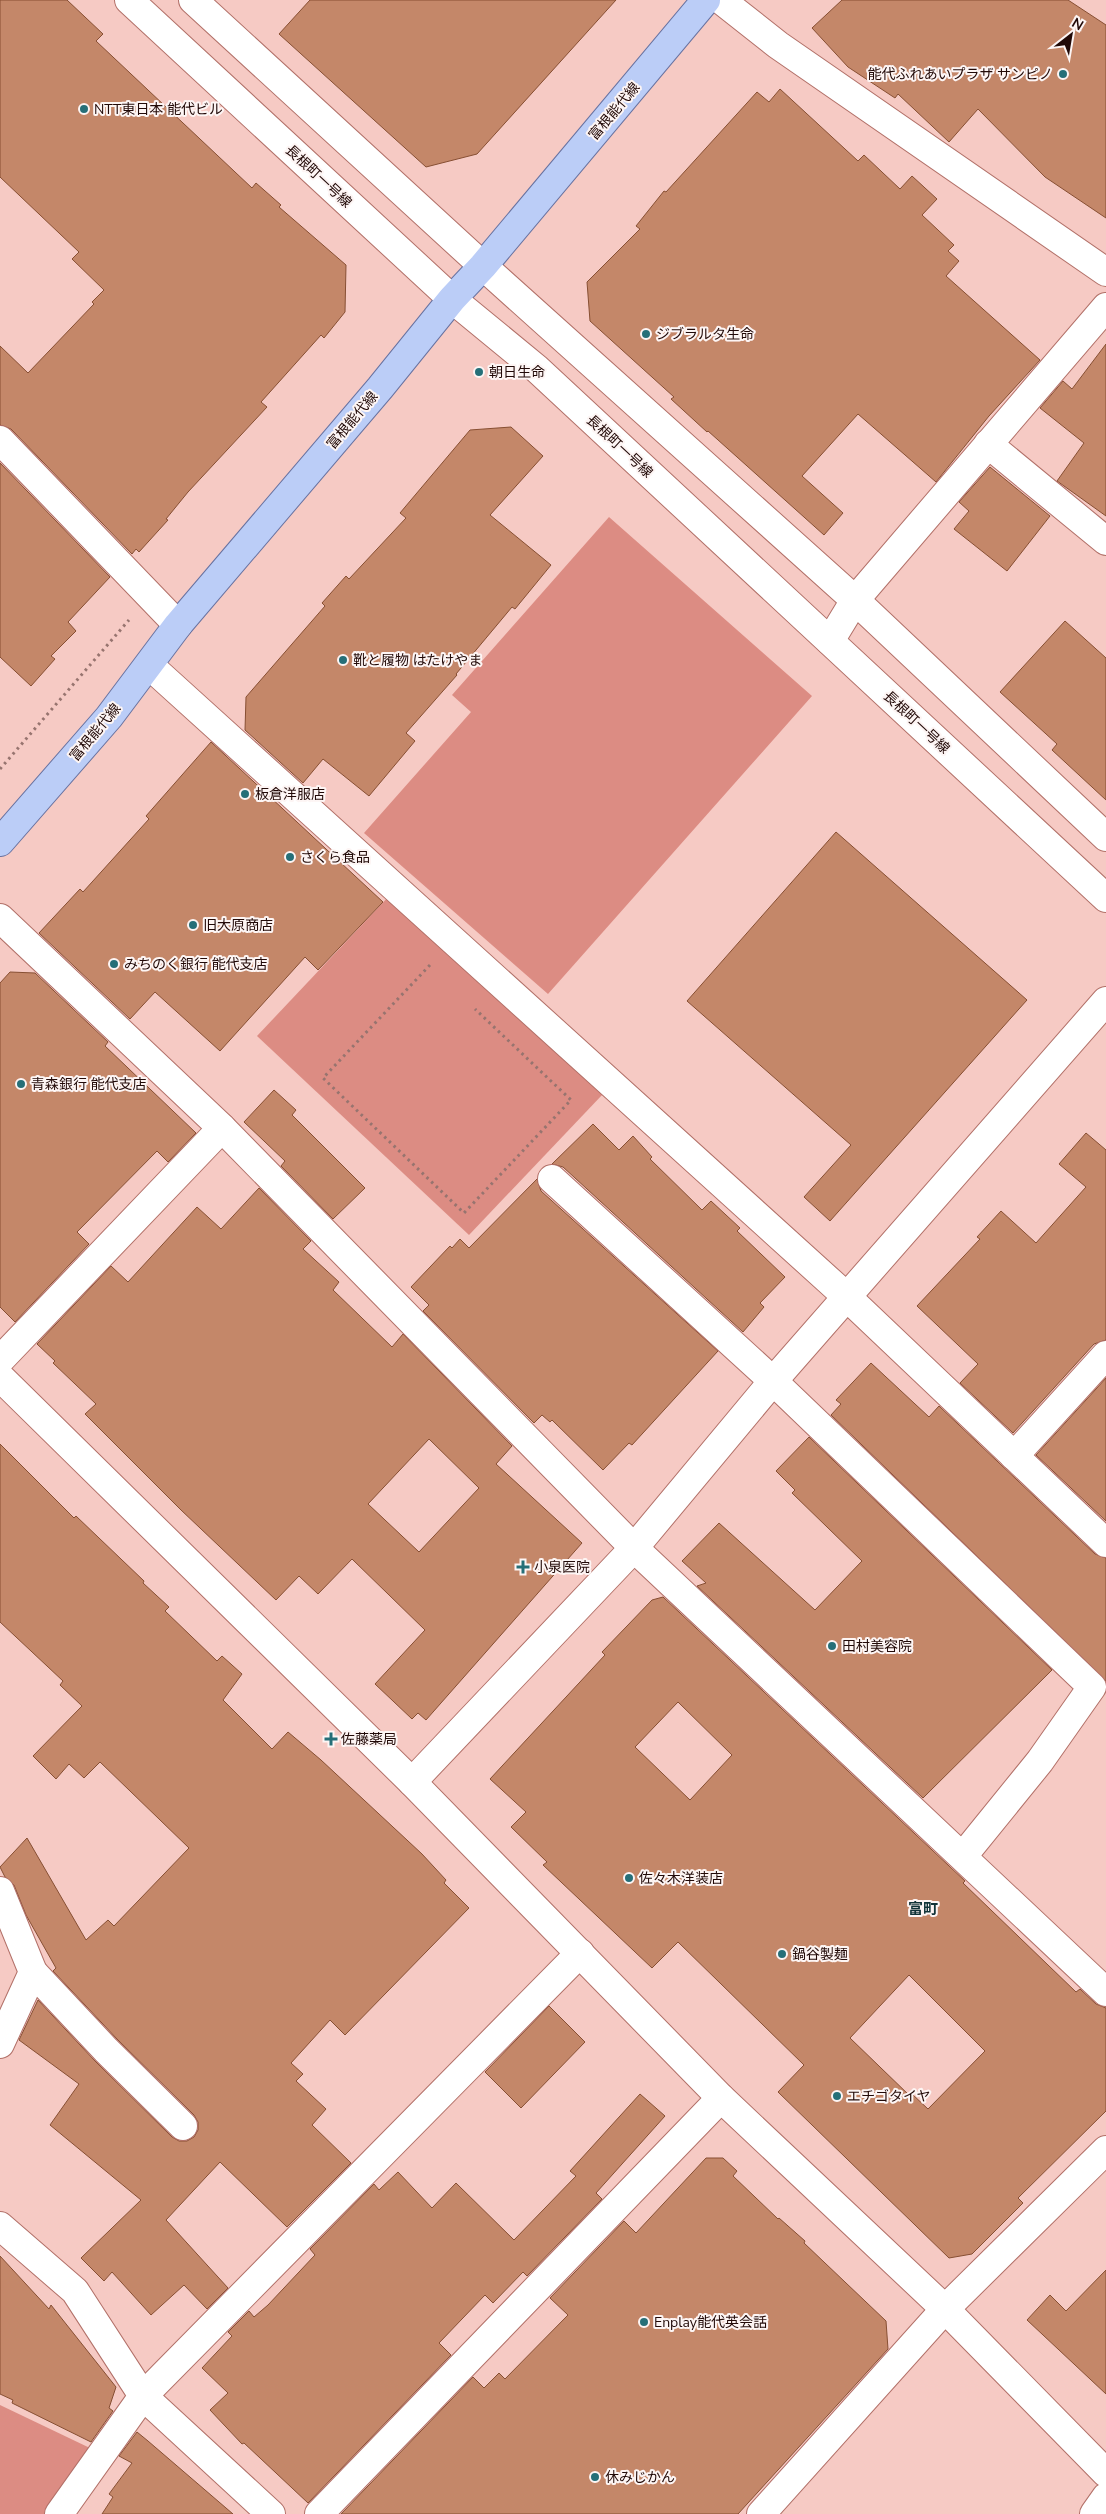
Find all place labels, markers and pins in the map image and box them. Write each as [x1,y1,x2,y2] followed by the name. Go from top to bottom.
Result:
[867,65,1053,84] place label: 能代ふれあいプラザ サンピノ
[1057,68,1069,80] marker: 能代ふれあいプラザ サンピノ
[94,100,223,119] place label: NTT東日本 能代ビル
[78,103,90,115] marker: NTT東日本 能代ビル
[656,325,754,344] place label: ジブラルタ生命
[640,328,652,340] marker: ジブラルタ生命
[489,363,545,382] place label: 朝日生命
[473,366,485,378] marker: 朝日生命
[353,651,482,670] place label: 靴と履物 はたけやま
[337,654,349,666] marker: 靴と履物 はたけやま
[255,785,325,804] place label: 板倉洋服店
[239,788,251,800] marker: 板倉洋服店
[300,848,370,867] place label: さくら食品
[284,851,296,863] marker: さくら食品
[203,916,273,935] place label: 旧大原商店
[187,919,199,931] marker: 旧大原商店
[124,955,268,974] place label: みちのく銀行 能代支店
[108,958,120,970] marker: みちのく銀行 能代支店
[31,1075,147,1094] place label: 青森銀行 能代支店
[15,1078,27,1090] marker: 青森銀行 能代支店
[534,1558,590,1577] place label: 小泉医院
[516,1560,530,1574] marker: 小泉医院
[842,1637,912,1656] place label: 田村美容院
[826,1640,838,1652] marker: 田村美容院
[341,1730,397,1749] place label: 佐藤薬局
[325,1733,337,1745] marker: 佐藤薬局
[639,1869,723,1888] place label: 佐々木洋装店
[623,1872,635,1884] marker: 佐々木洋装店
[792,1945,848,1964] place label: 鍋谷製麺
[776,1948,788,1960] marker: 鍋谷製麺
[847,2087,931,2106] place label: エチゴタイヤ
[831,2090,843,2102] marker: エチゴタイヤ
[654,2313,767,2332] place label: Enplay能代英会話
[638,2316,650,2328] marker: Enplay能代英会話
[605,2468,675,2487] place label: 休みじかん
[589,2471,601,2483] marker: 休みじかん

